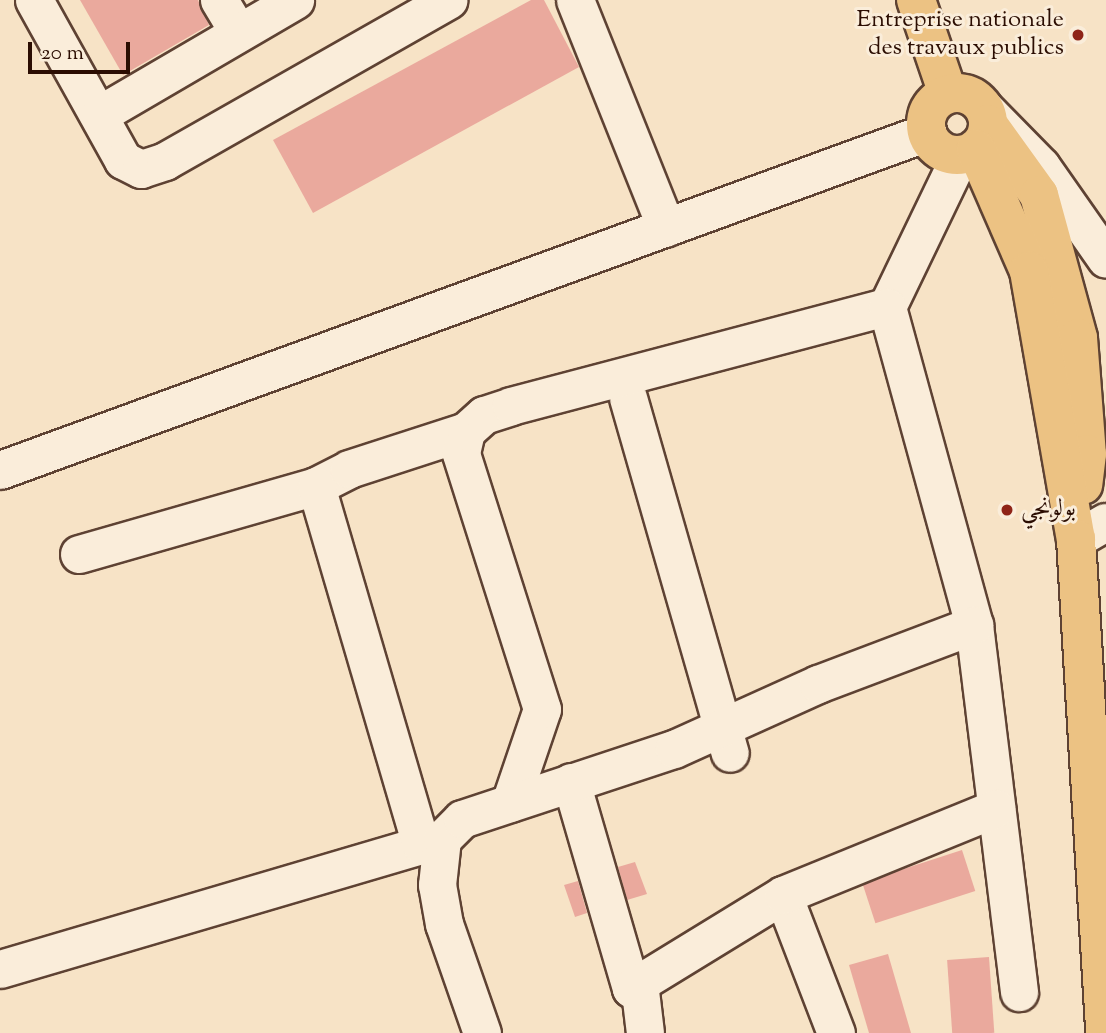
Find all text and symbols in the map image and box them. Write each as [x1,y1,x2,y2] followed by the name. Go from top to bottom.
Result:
[857,7,1064,63] place label: Entreprise nationale des travaux publics
[1070,27,1086,43] marker: Entreprise nationale des travaux publics
[32,28,133,72] scale bar
[41,39,84,69] text: 20 m
[1021,496,1076,524] place label: بولونجي
[999,502,1015,518] marker: بولونجي

